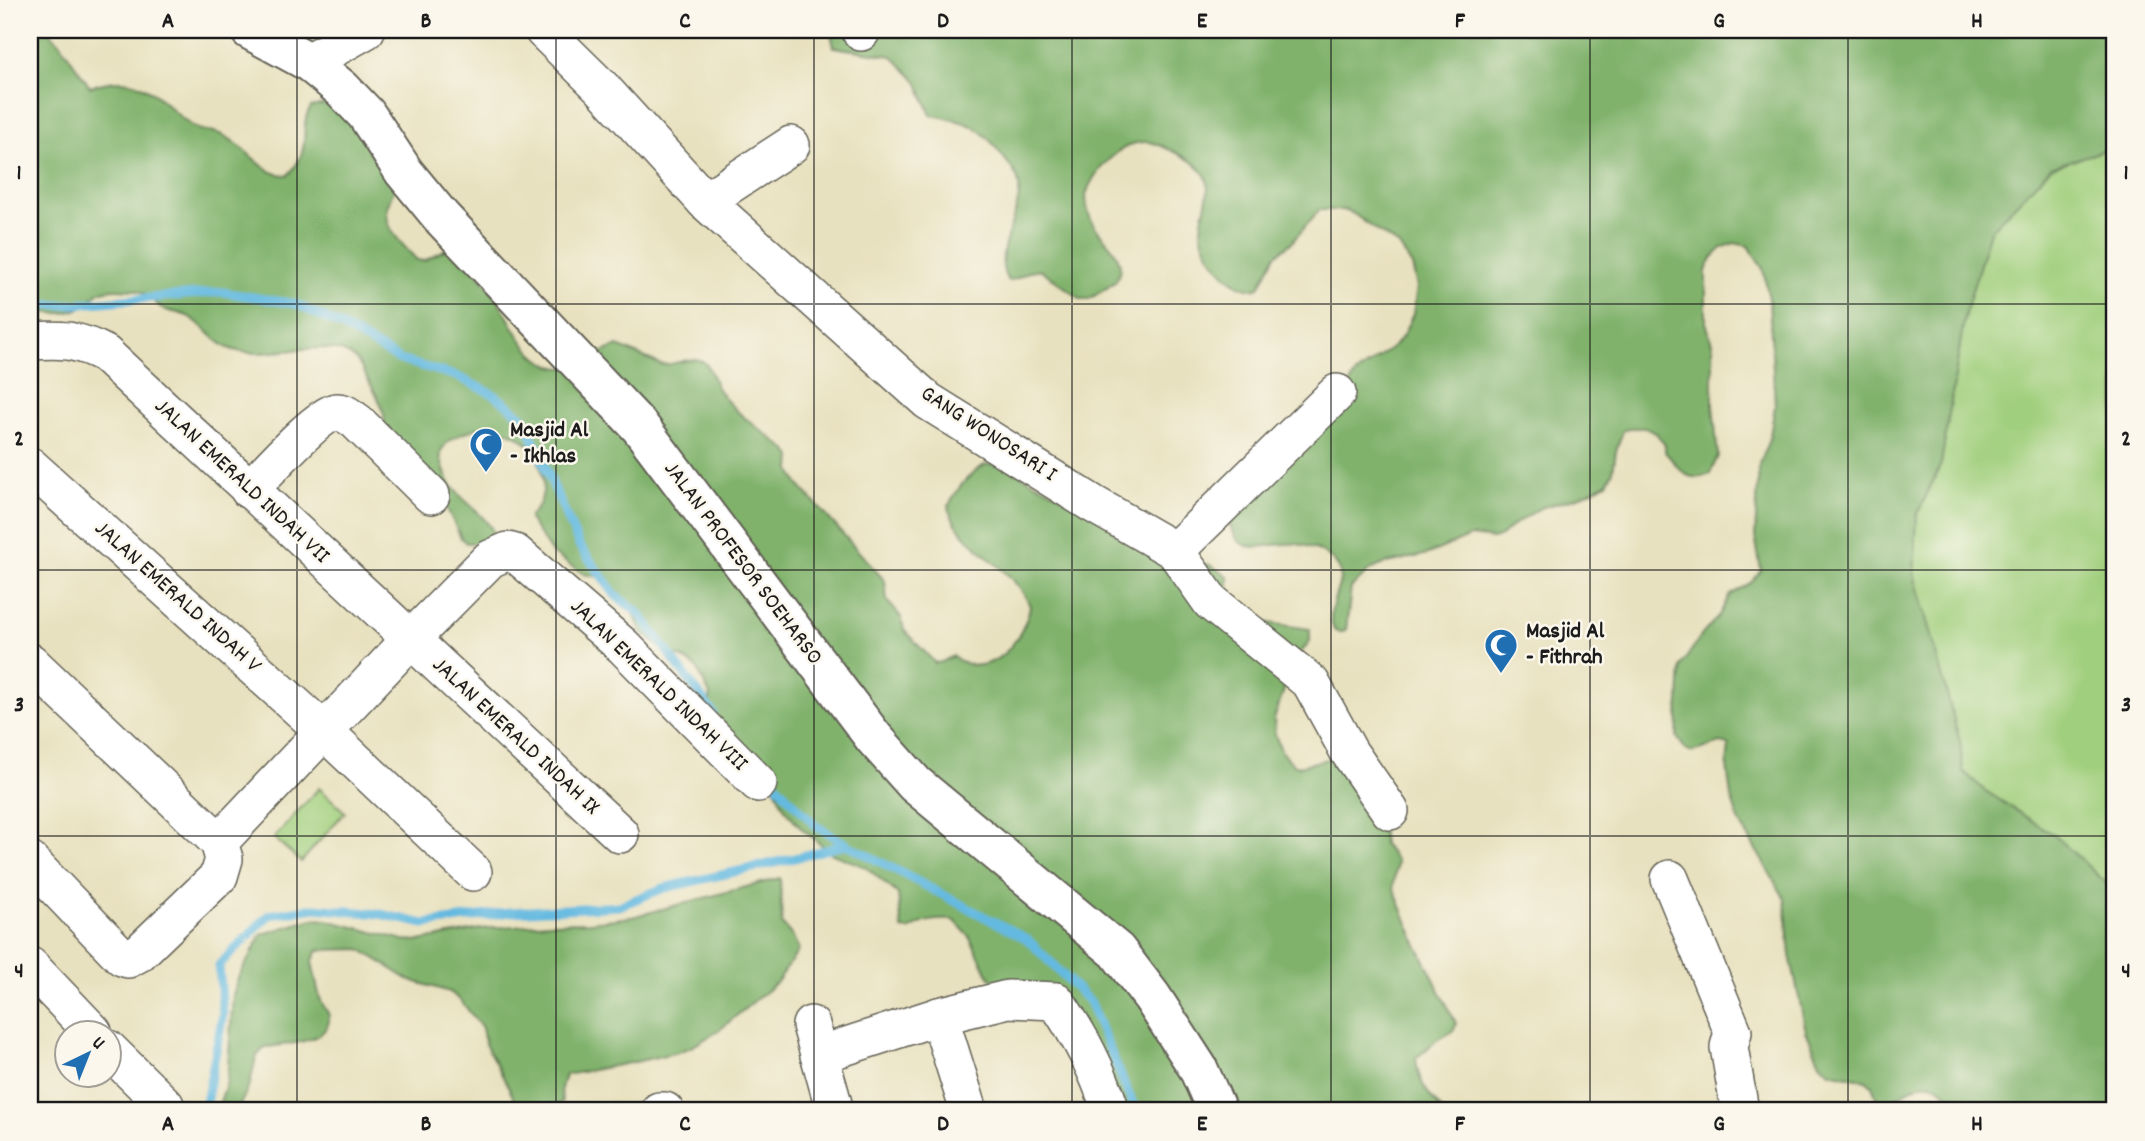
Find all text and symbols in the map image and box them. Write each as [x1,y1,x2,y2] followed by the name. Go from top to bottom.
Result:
[162,6,174,39] text: A
[421,6,432,39] text: B
[679,6,691,39] text: C
[937,6,949,39] text: D
[1197,6,1208,39] text: E
[1455,6,1466,39] text: F
[1713,6,1725,39] text: G
[1971,6,1983,39] text: H
[16,158,22,191] text: 1
[2123,158,2129,191] text: 1
[913,378,1063,492] street label: GANG WONOSARI I
[146,392,336,572] street label: JALAN EMERALD INDAH VII
[510,415,589,474] place label: Masjid Al - Ikhlas
[14,424,24,457] text: 2
[2121,424,2131,457] text: 2
[467,425,505,474] mosque icon: Masjid Al - Ikhlas
[654,455,830,673] street label: JALAN PROFESOR SOEHARSO
[86,514,268,682] street label: JALAN EMERALD INDAH V
[561,592,755,780] street label: JALAN EMERALD INDAH VIII
[1526,616,1605,675] place label: Masjid Al - Fithrah
[1482,626,1520,675] mosque icon: Masjid Al - Fithrah
[424,650,606,824] street label: JALAN EMERALD INDAH IX
[14,690,24,723] text: 3
[2121,690,2131,723] text: 3
[14,956,24,989] text: 4
[2121,956,2131,989] text: 4
[52,1018,122,1088] north arrow
[85,1031,110,1057] text: U
[162,1109,174,1141] text: A
[421,1109,432,1141] text: B
[679,1109,691,1141] text: C
[937,1109,949,1141] text: D
[1197,1109,1208,1141] text: E
[1455,1109,1466,1141] text: F
[1713,1109,1725,1141] text: G
[1971,1109,1983,1141] text: H

